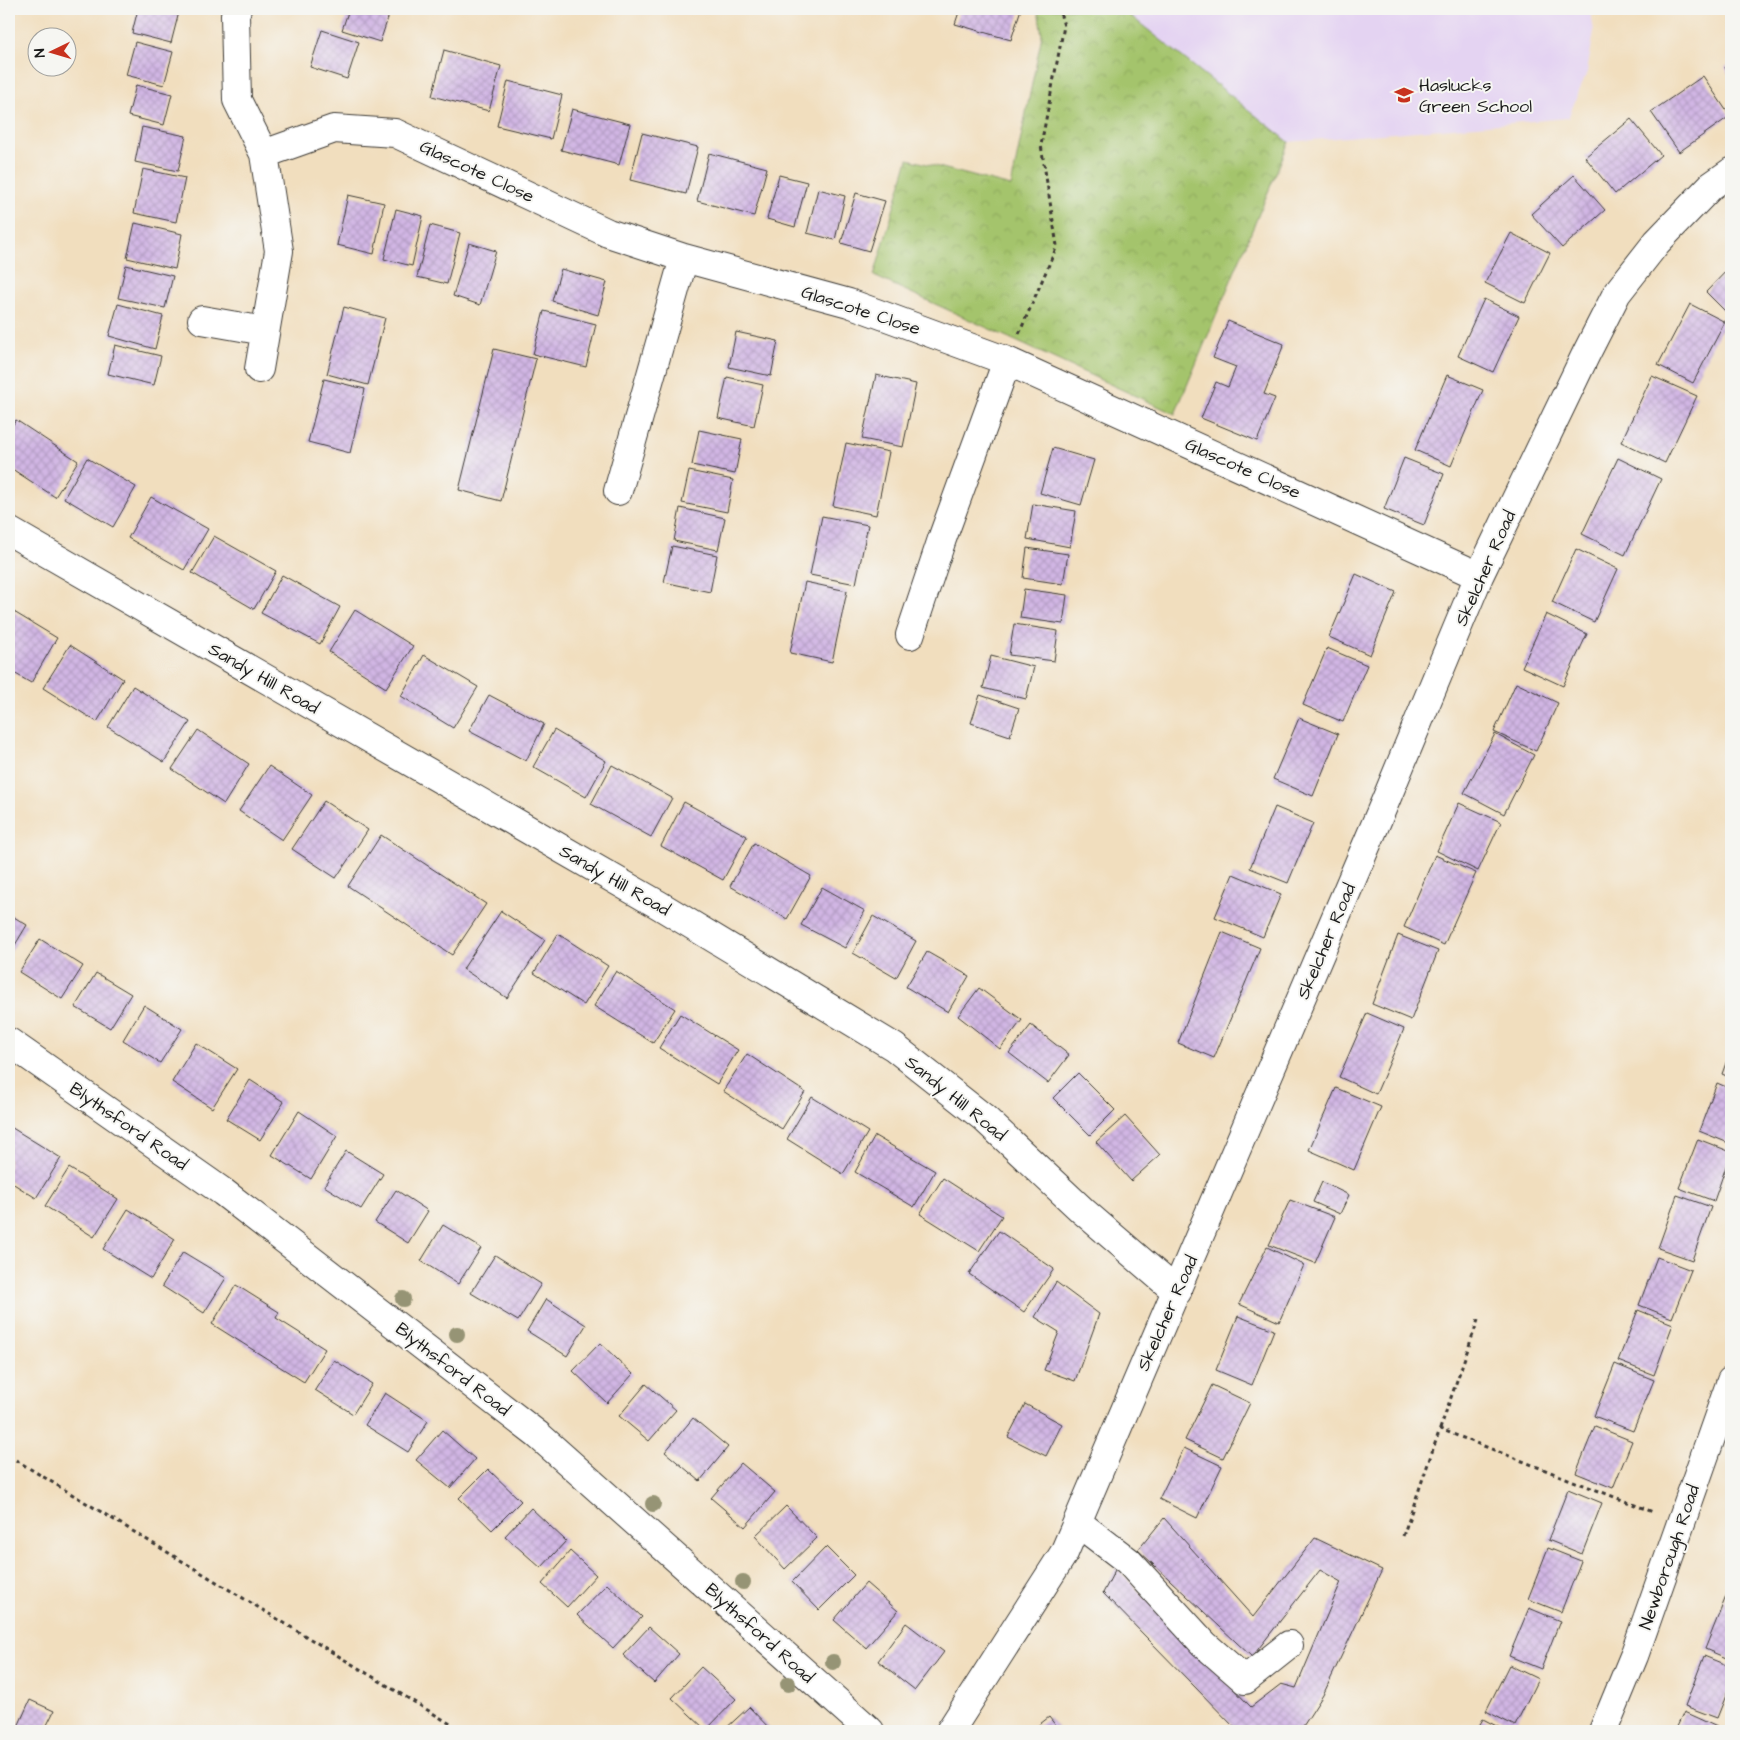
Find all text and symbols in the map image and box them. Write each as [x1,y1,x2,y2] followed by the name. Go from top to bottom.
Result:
[28,28,78,78] north arrow
[30,48,50,58] text: N
[1419,73,1532,119] place label: Haslucks Green School
[1393,84,1415,106] school or university icon: Haslucks Green School
[415,134,538,209] street label: Glascote Close
[798,279,924,342] street label: Glascote Close
[1181,432,1305,505] street label: Glascote Close
[1449,507,1522,630] street label: Skelcher Road
[203,637,324,721] street label: Sandy Hill Road
[554,839,675,923] street label: Sandy Hill Road
[1291,879,1362,1003] street label: Skelcher Road
[899,1050,1012,1148] street label: Sandy Hill Road
[64,1076,193,1177] street label: Blythsford Road
[1131,1252,1204,1375] street label: Skelcher Road
[390,1317,515,1423] street label: Blythsford Road
[1633,1481,1707,1633] street label: Newborough Road
[699,1577,820,1690] street label: Blythsford Road

